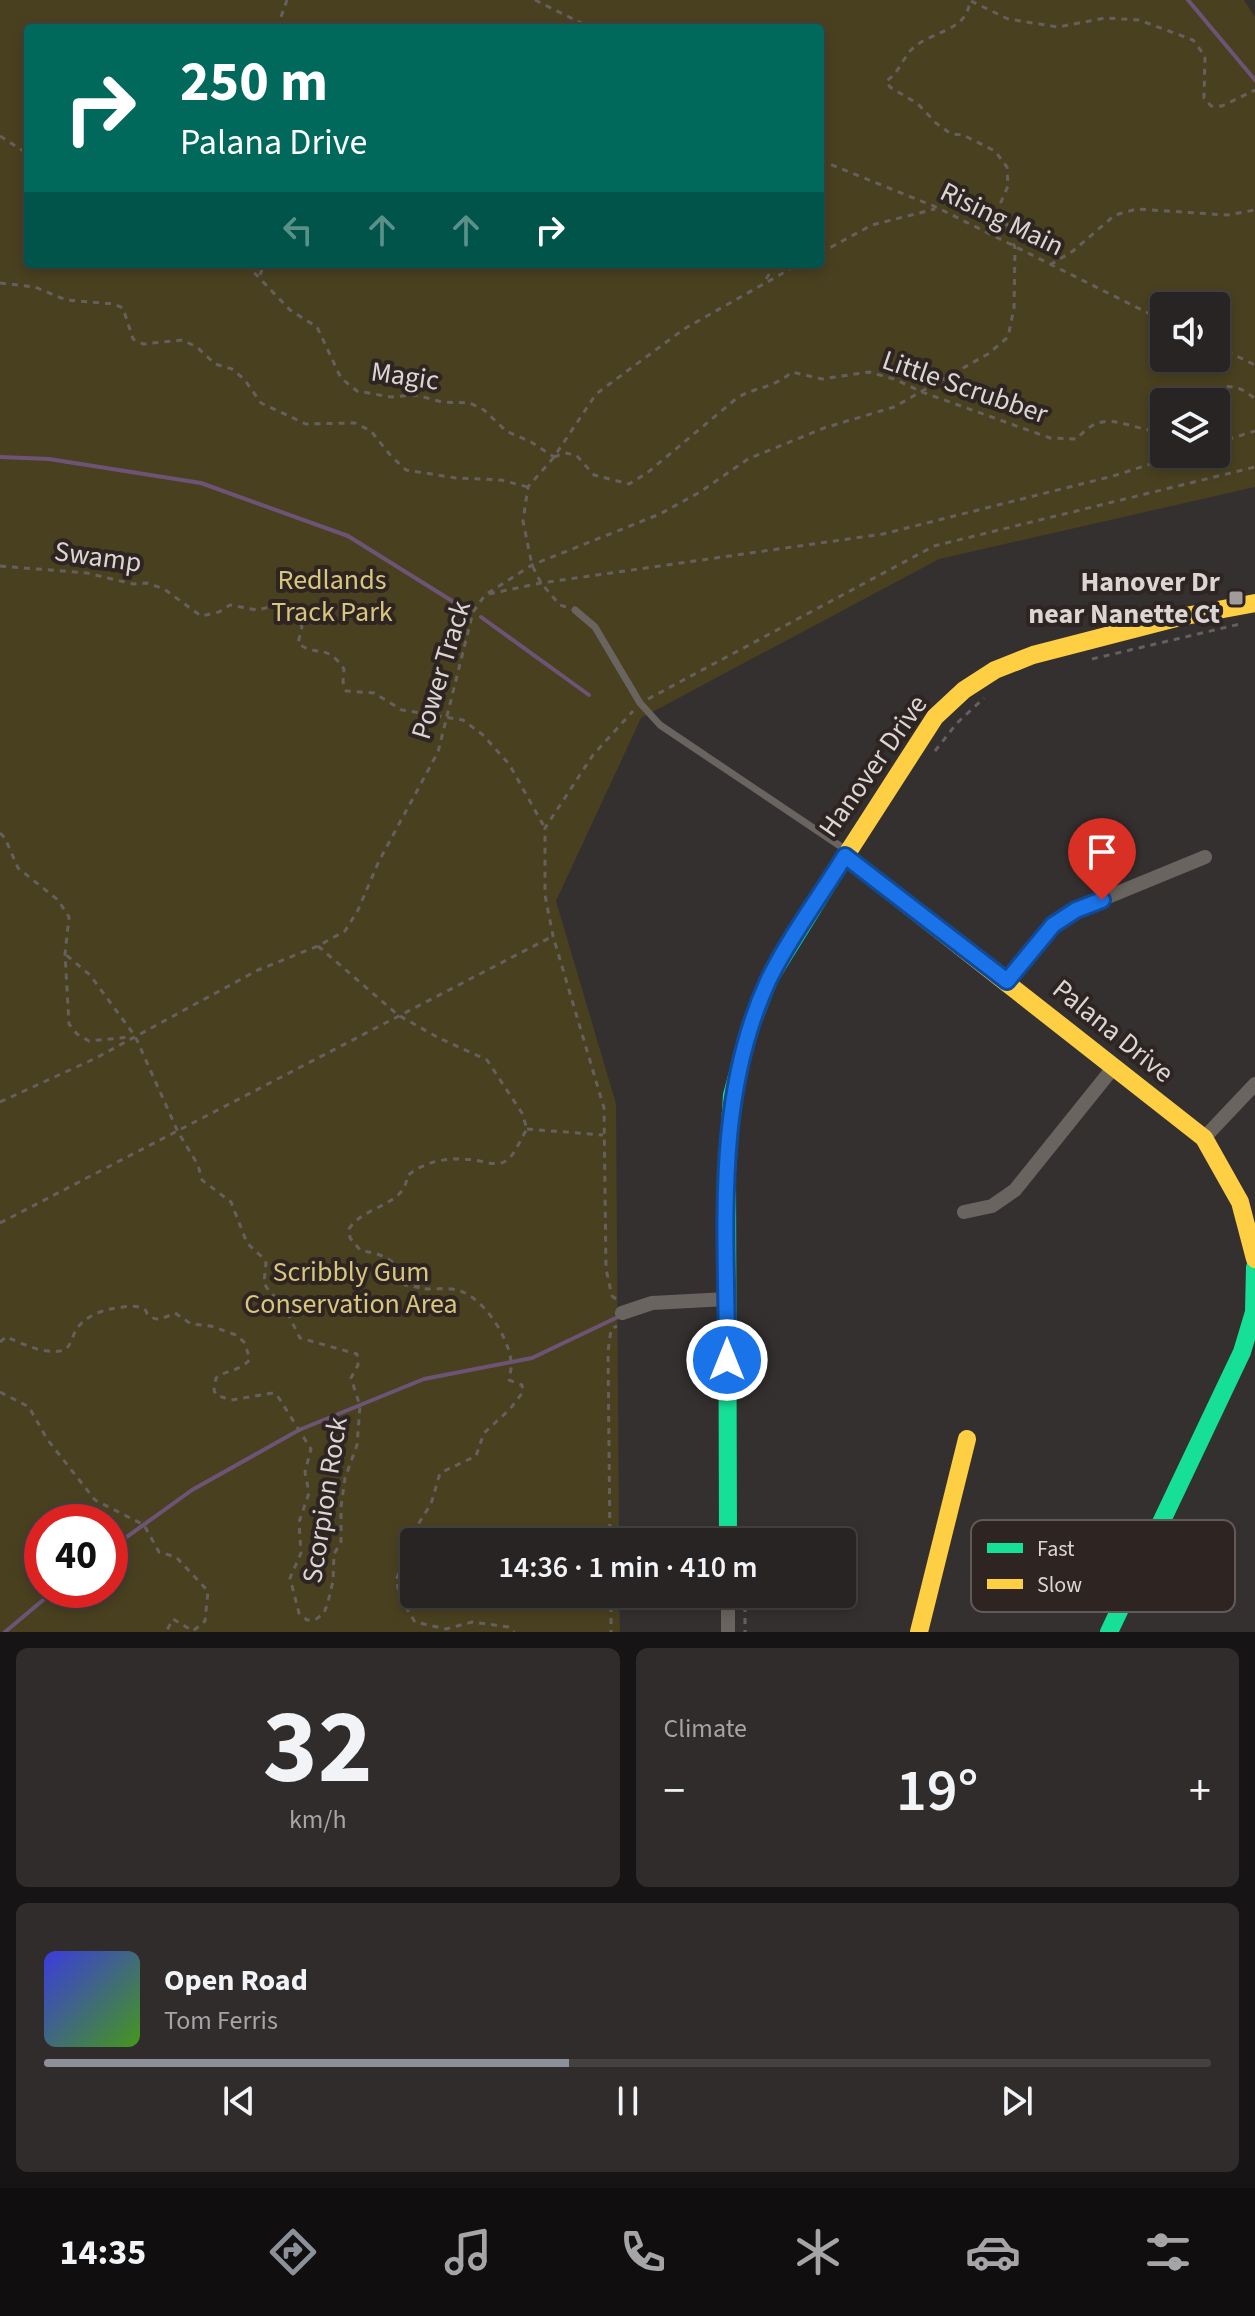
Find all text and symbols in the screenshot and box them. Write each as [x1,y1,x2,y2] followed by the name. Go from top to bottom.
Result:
[180,43,328,122] text: 250 m
[48,56,152,160] icon: right
[180,117,367,168] text: Palana Drive
[933,172,1071,266] street label: Rising Main
[276,208,320,252] icon: left
[360,208,404,252] icon: ahead
[444,208,488,252] icon: ahead
[528,208,572,252] icon: right
[1150,292,1230,468] map controls
[1150,292,1230,372] button: sound
[877,340,1053,434] street label: Little Scrubber
[368,351,442,401] street label: Magic
[1150,388,1230,468] button: layers
[52,531,144,583] street label: Swamp
[271,560,393,632] park label: Redlands Track Park
[1028,562,1221,634] place label: Hanover Dr near Nanette Ct
[1227,589,1245,607] marker: Hanover Dr near Nanette Ct
[401,596,481,744] street label: Power Track
[809,687,937,845] street label: Hanover Drive
[1068,818,1136,900] pin
[1080,830,1124,874] icon: arrive
[1044,970,1182,1092] street label: Palana Drive
[244,1252,458,1324] park label: Scribbly Gum Conservation Area
[685,1318,769,1402] position arrow
[292,1414,358,1586] street label: Scorpion Rock
[24,1504,128,1608] speed limit sign: 40
[971,1520,1235,1612] legend
[1037,1533,1075,1565] text: Fast
[498,1546,758,1589] text: 14:36 · 1 min · 410 m
[1037,1569,1082,1601] text: Slow
[263,1675,373,1823] text: 32
[664,1710,747,1747] text: Climate
[896,1749,978,1834] text: 19°
[664,1760,685,1823] text: −
[1189,1760,1211,1823] text: +
[289,1801,347,1838] text: km/h
[164,1959,308,2002] text: Open Road
[164,2002,278,2039] text: Tom Ferris
[217,2079,261,2123] icon: previous
[606,2079,650,2123] icon: pause
[995,2079,1039,2123] icon: next
[265,2224,321,2280] icon: directions
[440,2224,496,2280] icon: music
[615,2224,671,2280] icon: phone
[790,2224,846,2280] icon: climate
[965,2224,1021,2280] icon: car
[1140,2224,1196,2280] icon: filters
[59,2227,146,2278] text: 14:35

